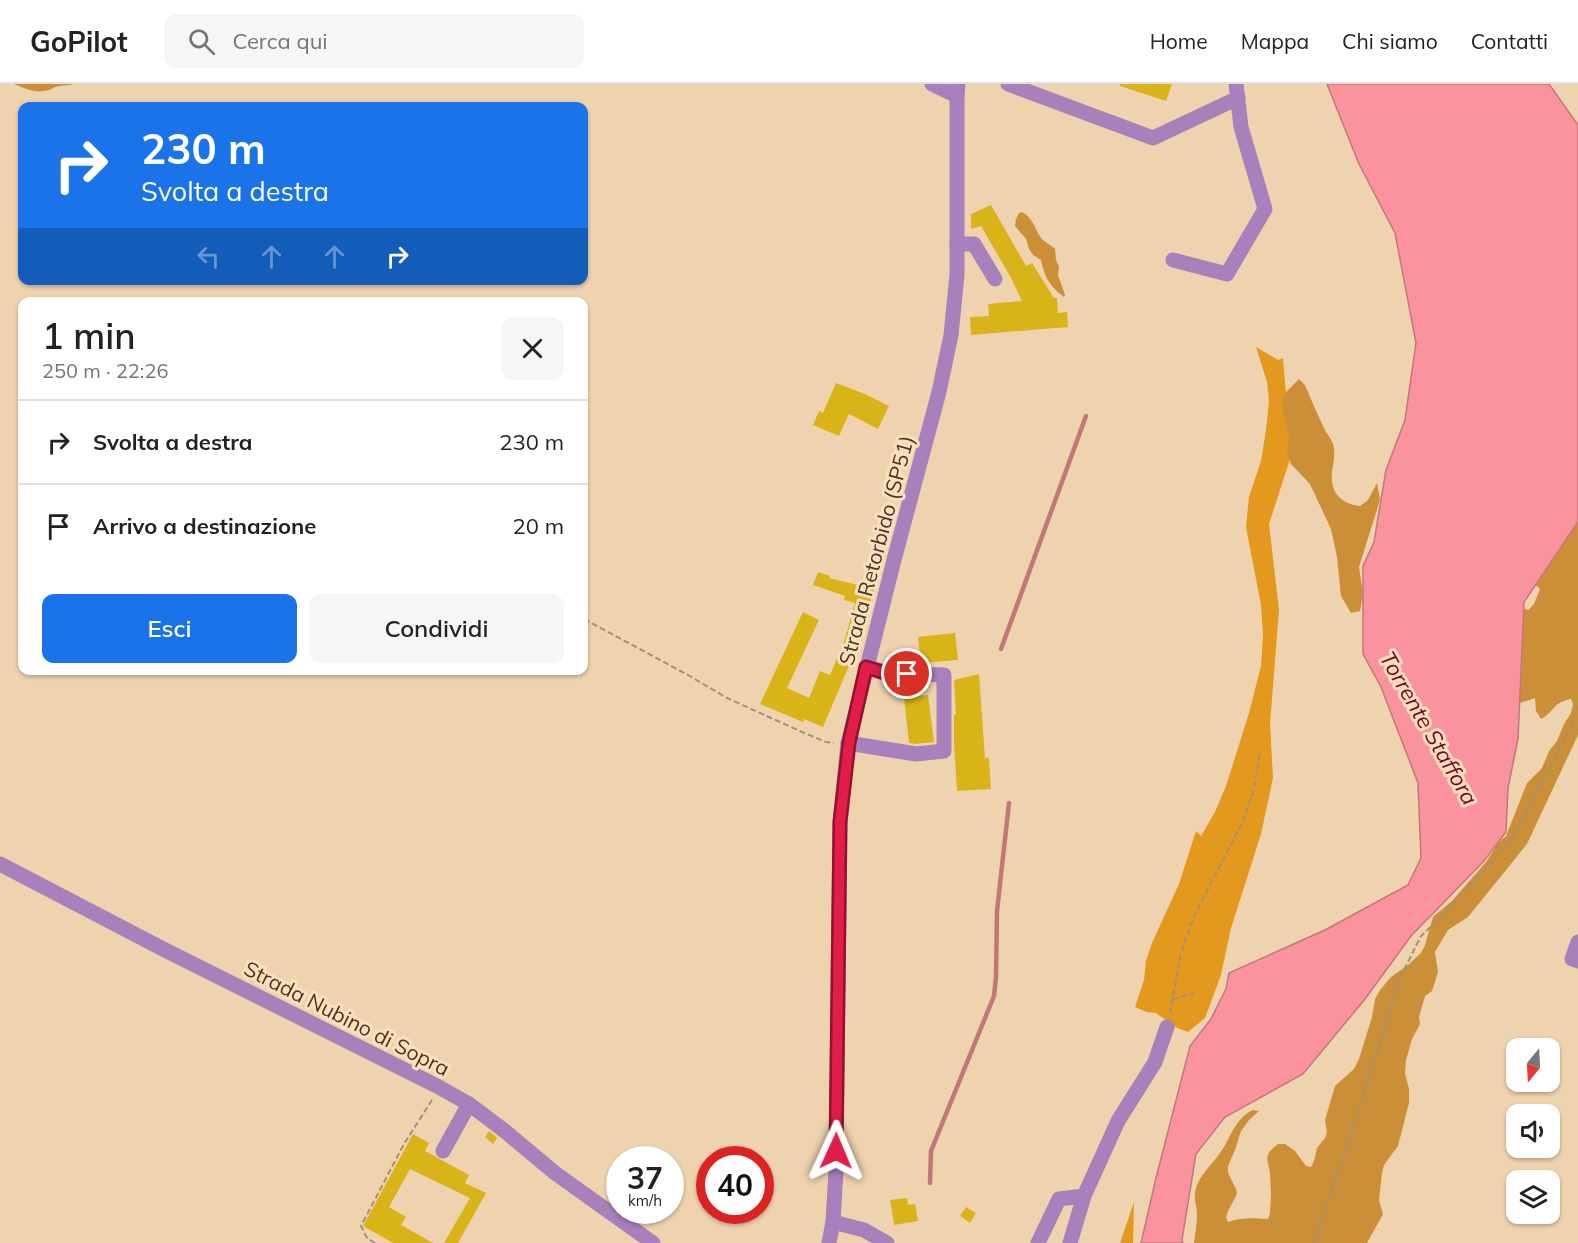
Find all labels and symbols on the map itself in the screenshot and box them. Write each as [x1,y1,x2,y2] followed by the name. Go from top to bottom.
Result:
[833,432,919,668] street label: Strada Retorbido (SP51)
[1374,646,1484,810] water label: Torrente Staffora
[881,648,932,699] pin
[240,955,454,1081] street label: Strada Nubino di Sopra
[1506,1038,1560,1092] north arrow
[804,1119,868,1183] position arrow
[696,1146,774,1224] speed limit sign: 40

